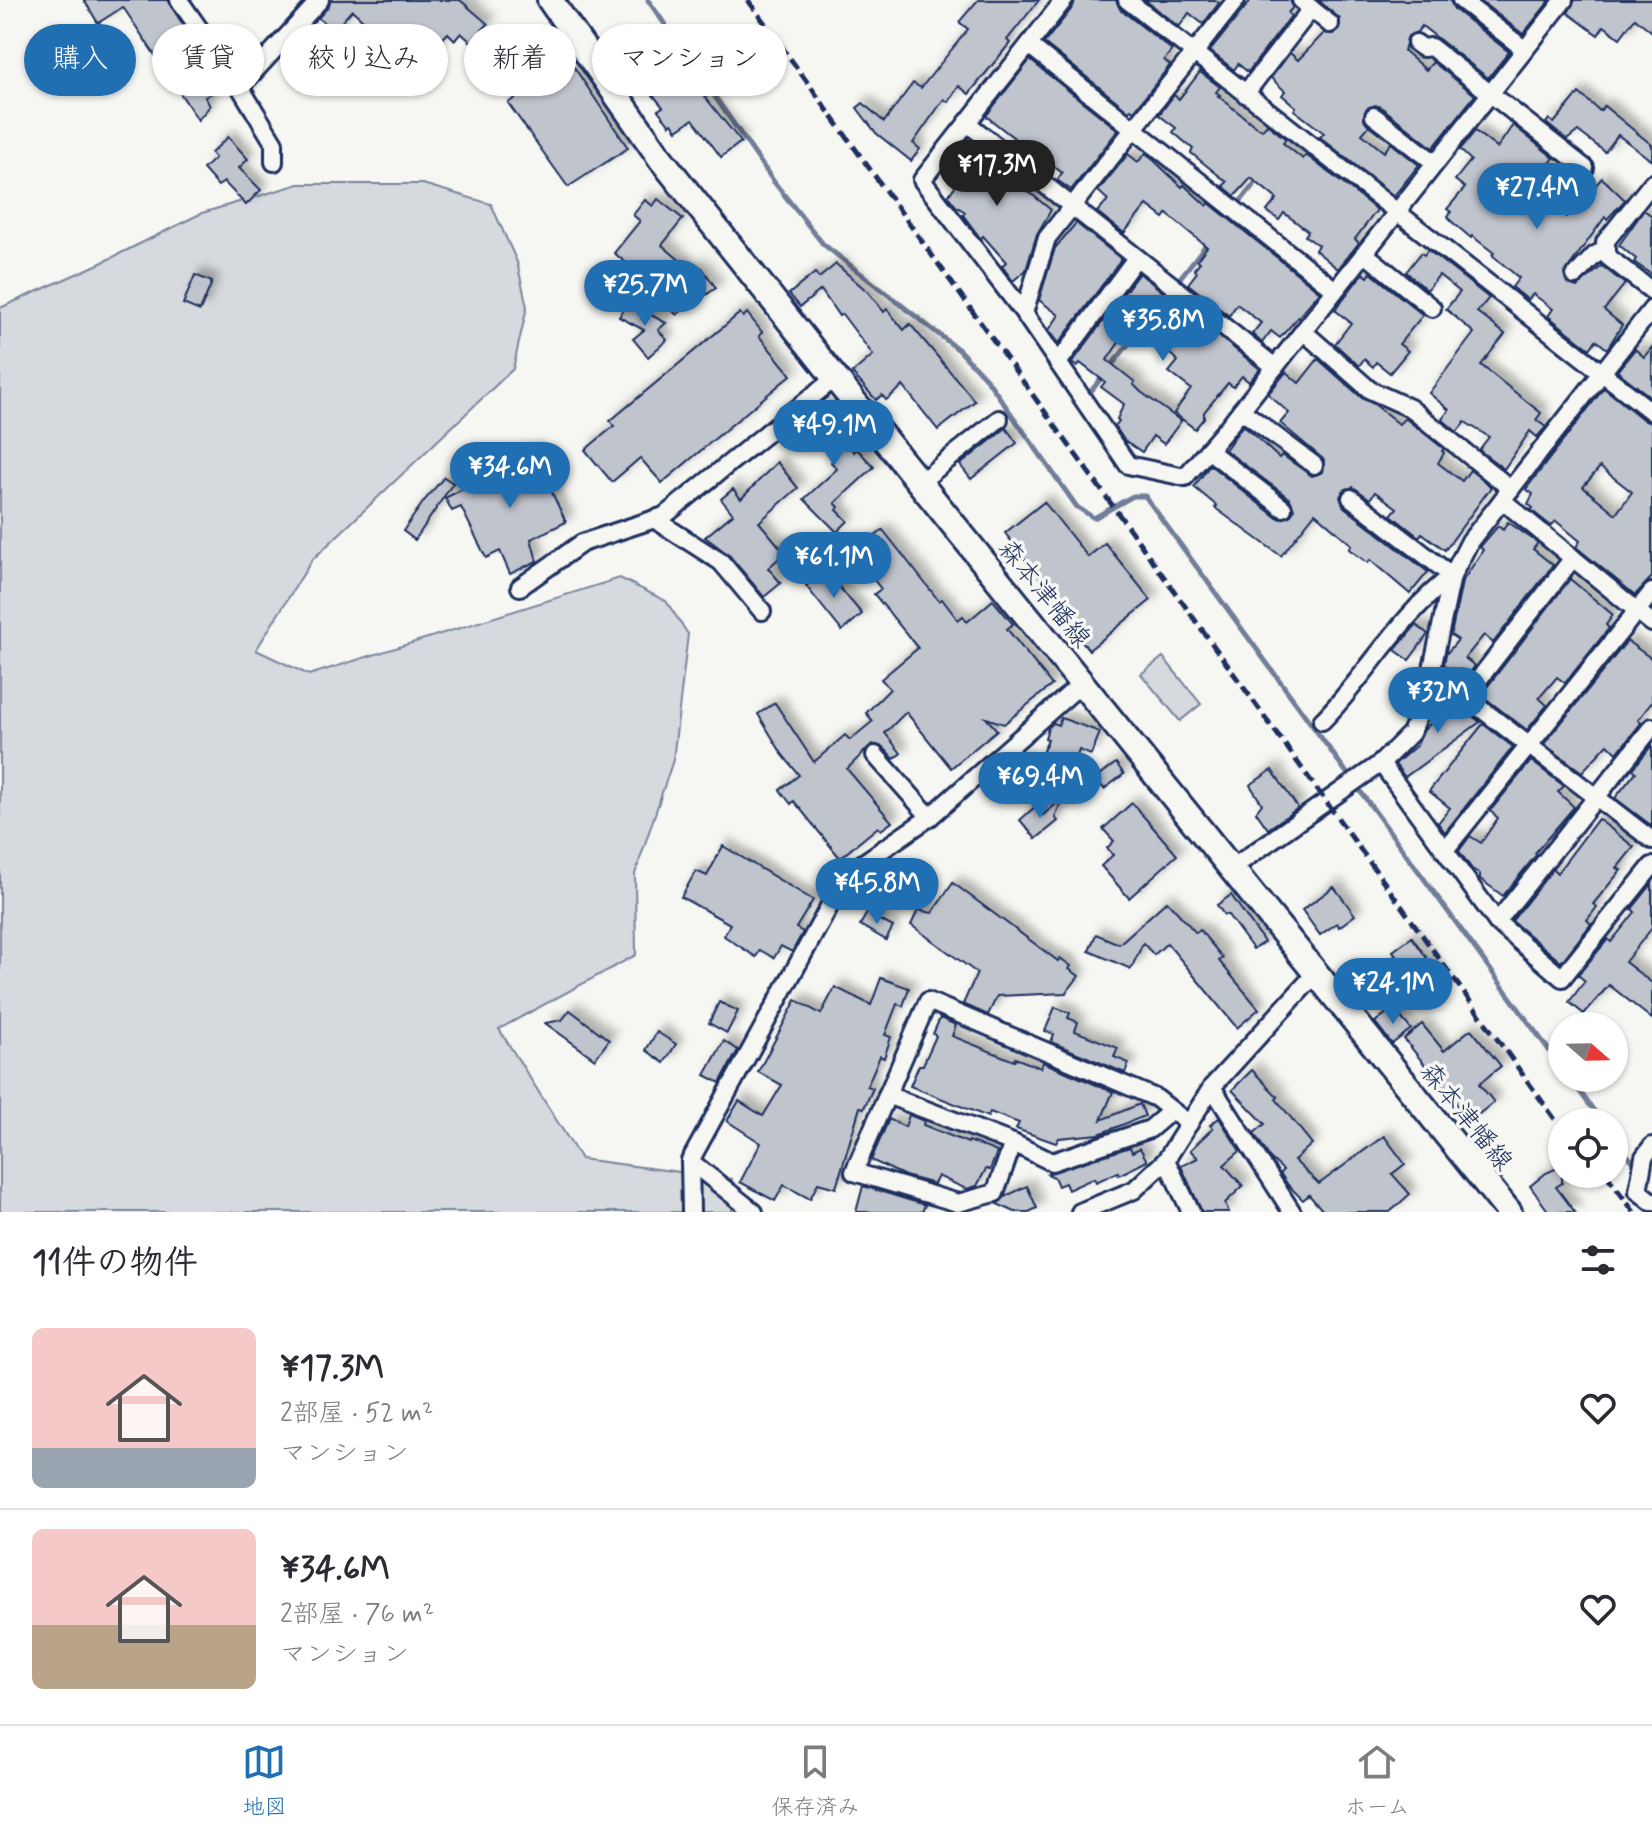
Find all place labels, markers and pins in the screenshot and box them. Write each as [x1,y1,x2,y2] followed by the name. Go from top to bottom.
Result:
[932,140,1062,208] pin: ¥17.3M
[1472,163,1602,231] pin: ¥27.4M
[580,260,710,328] pin: ¥25.7M
[1098,295,1228,363] pin: ¥35.8M
[769,400,899,468] pin: ¥49.1M
[445,442,575,510] pin: ¥34.6M
[769,532,899,600] pin: ¥61.1M
[1391,667,1485,735] pin: ¥32M
[975,752,1105,820] pin: ¥69.4M
[812,858,942,926] pin: ¥45.8M
[1328,958,1458,1026] pin: ¥24.1M

